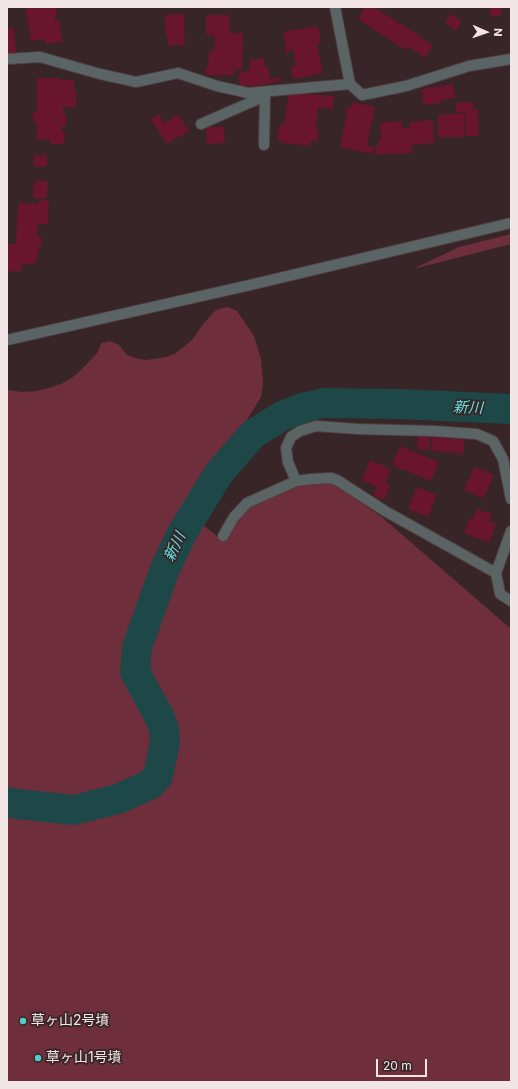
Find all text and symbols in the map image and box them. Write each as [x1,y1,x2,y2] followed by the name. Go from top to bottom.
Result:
[466,12,506,52] north arrow
[491,28,505,37] text: N
[453,398,483,418] water label: 新川
[160,530,190,564] water label: 新川
[31,1013,110,1029] place label: 草ヶ山2号墳
[18,1016,28,1026] marker: 草ヶ山2号墳
[46,1050,122,1066] place label: 草ヶ山1号墳
[378,1051,429,1077] scale bar
[33,1053,43,1063] marker: 草ヶ山1号墳
[383,1058,412,1073] text: 20 m

